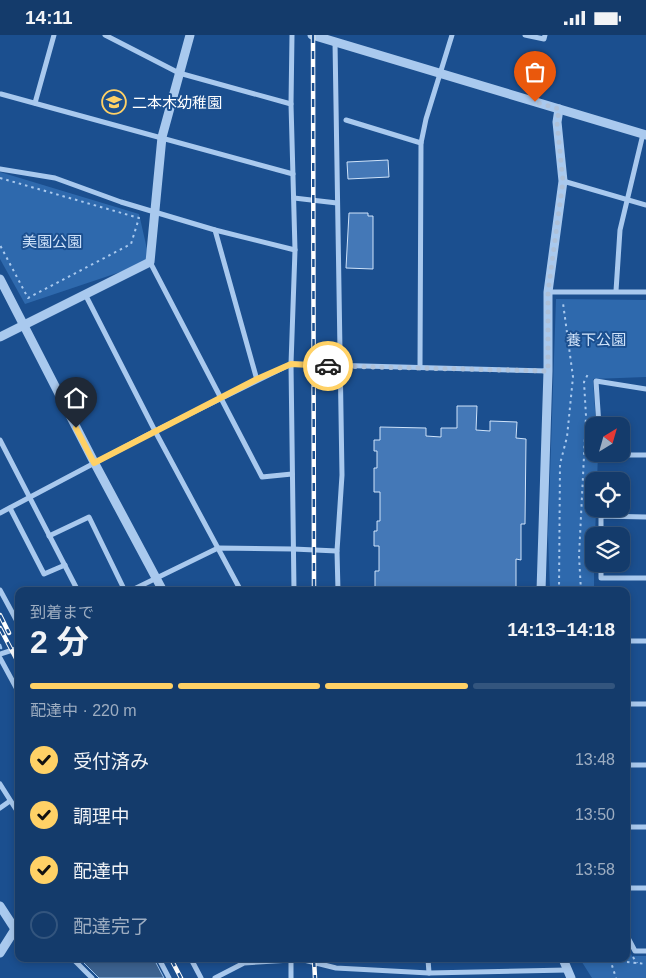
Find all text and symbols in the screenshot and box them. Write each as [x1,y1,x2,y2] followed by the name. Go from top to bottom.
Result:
[25,7,73,28] text: 14:11
[514,51,556,102] pin
[521,58,549,86] icon: bag
[101,89,127,115] school or university icon: 二本木幼稚園
[132,94,222,111] place label: 二本木幼稚園
[22,233,82,250] park label: 美園公園
[566,331,626,348] park label: 養下公園
[303,341,353,391] courier
[314,352,342,380] icon: car
[55,377,97,428] pin
[62,384,90,412] icon: home
[585,417,630,463] north arrow
[585,417,630,572] map controls
[585,472,630,517] button: locate
[585,527,630,572] button: layers
[30,604,94,621] text: 到着まで
[507,619,615,640] text: 14:13–14:18
[30,624,89,660] text: 2 分
[30,702,137,719] text: 配達中 · 220 m
[30,746,58,774] icon: check
[73,751,149,772] text: 受付済み
[575,751,615,768] text: 13:48
[30,801,58,829] icon: check
[73,806,130,827] text: 調理中
[575,806,615,823] text: 13:50
[30,856,58,884] icon: check
[73,861,130,882] text: 配達中
[575,861,615,878] text: 13:58
[73,916,149,937] text: 配達完了

